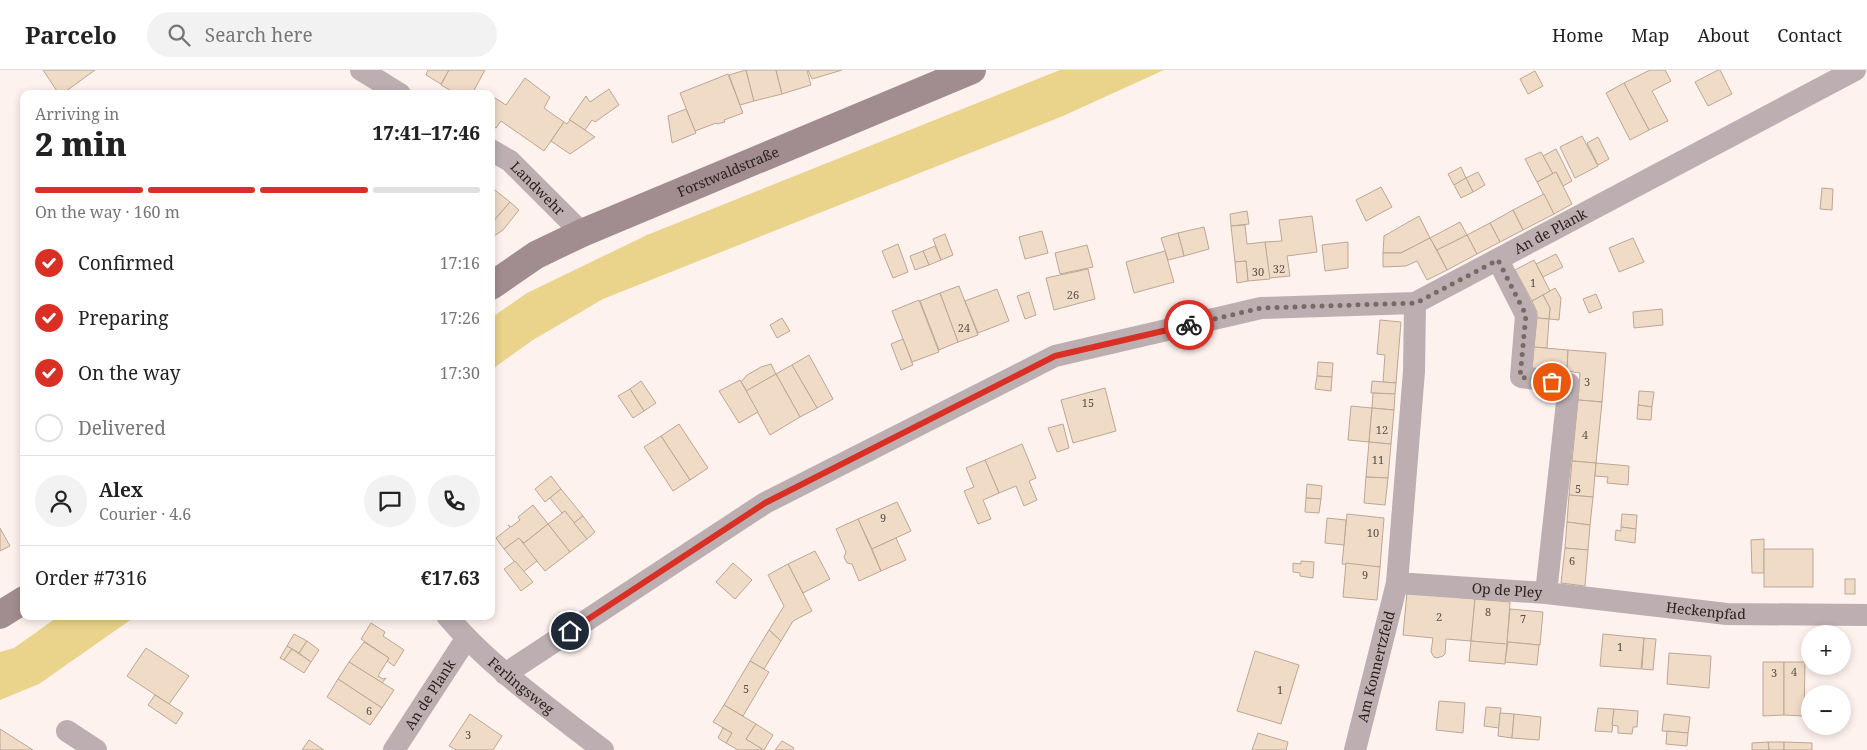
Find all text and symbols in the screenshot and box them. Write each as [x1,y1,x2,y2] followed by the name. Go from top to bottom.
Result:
[147,12,497,57] search box
[25,18,117,51] text: Parcelo
[165,21,193,49] icon: search
[205,22,313,48] text: Search here
[1552,23,1603,47] text: Home
[1631,23,1669,47] text: Map
[1697,23,1749,47] text: About
[1777,23,1842,47] text: Contact
[35,103,119,125] text: Arriving in
[372,120,480,146] text: 17:41–17:46
[35,122,127,165] text: 2 min
[674,142,782,201] street label: Forstwaldstraße
[507,157,569,220] street label: Landwehr
[35,201,180,223] text: On the way · 160 m
[1510,203,1591,258] street label: An de Plank
[35,249,63,277] icon: check
[78,250,174,276] text: Confirmed
[440,252,480,274] text: 17:16
[1273,261,1285,276] house number: 32
[1252,264,1264,279] house number: 30
[1530,275,1536,290] house number: 1
[1067,287,1079,302] house number: 26
[1164,300,1214,350] courier
[35,304,63,332] icon: check
[78,305,168,331] text: Preparing
[440,307,480,329] text: 17:26
[1175,311,1203,339] icon: bike
[958,320,970,335] house number: 24
[35,359,63,387] icon: check
[78,360,181,386] text: On the way
[1531,361,1573,403] pin
[440,362,480,384] text: 17:30
[1538,368,1566,396] icon: bag
[1584,374,1590,389] house number: 3
[1082,395,1094,410] house number: 15
[78,415,166,441] text: Delivered
[1376,422,1388,437] house number: 12
[1582,427,1588,442] house number: 4
[1372,452,1384,467] house number: 11
[35,475,87,527] button: person
[364,475,416,527] button: chat
[428,475,480,527] button: phone
[99,477,143,503] text: Alex
[1575,481,1581,496] house number: 5
[99,503,191,525] text: Courier · 4.6
[880,510,886,525] house number: 9
[1367,525,1379,540] house number: 10
[1569,553,1575,568] house number: 6
[35,565,147,591] text: Order #7316
[421,565,480,591] text: €17.63
[1362,567,1368,582] house number: 9
[1471,578,1543,602] street label: Op de Pley
[1665,597,1746,623] street label: Heckenpfad
[1485,604,1491,619] house number: 8
[1352,608,1399,724] street label: Am Konnertzfeld
[1436,609,1442,624] house number: 2
[549,610,591,652] pin
[1520,611,1526,626] house number: 7
[556,617,584,645] icon: home
[1801,625,1851,735] map controls
[1801,625,1851,675] button: +
[1617,639,1623,654] house number: 1
[484,653,559,719] street label: Ferlingsweg
[400,655,460,733] street label: An de Plank
[1791,664,1797,679] house number: 4
[1771,665,1777,680] house number: 3
[743,681,749,696] house number: 5
[1277,682,1283,697] house number: 1
[1801,685,1851,735] button: −
[366,703,372,718] house number: 6
[465,727,471,742] house number: 3

